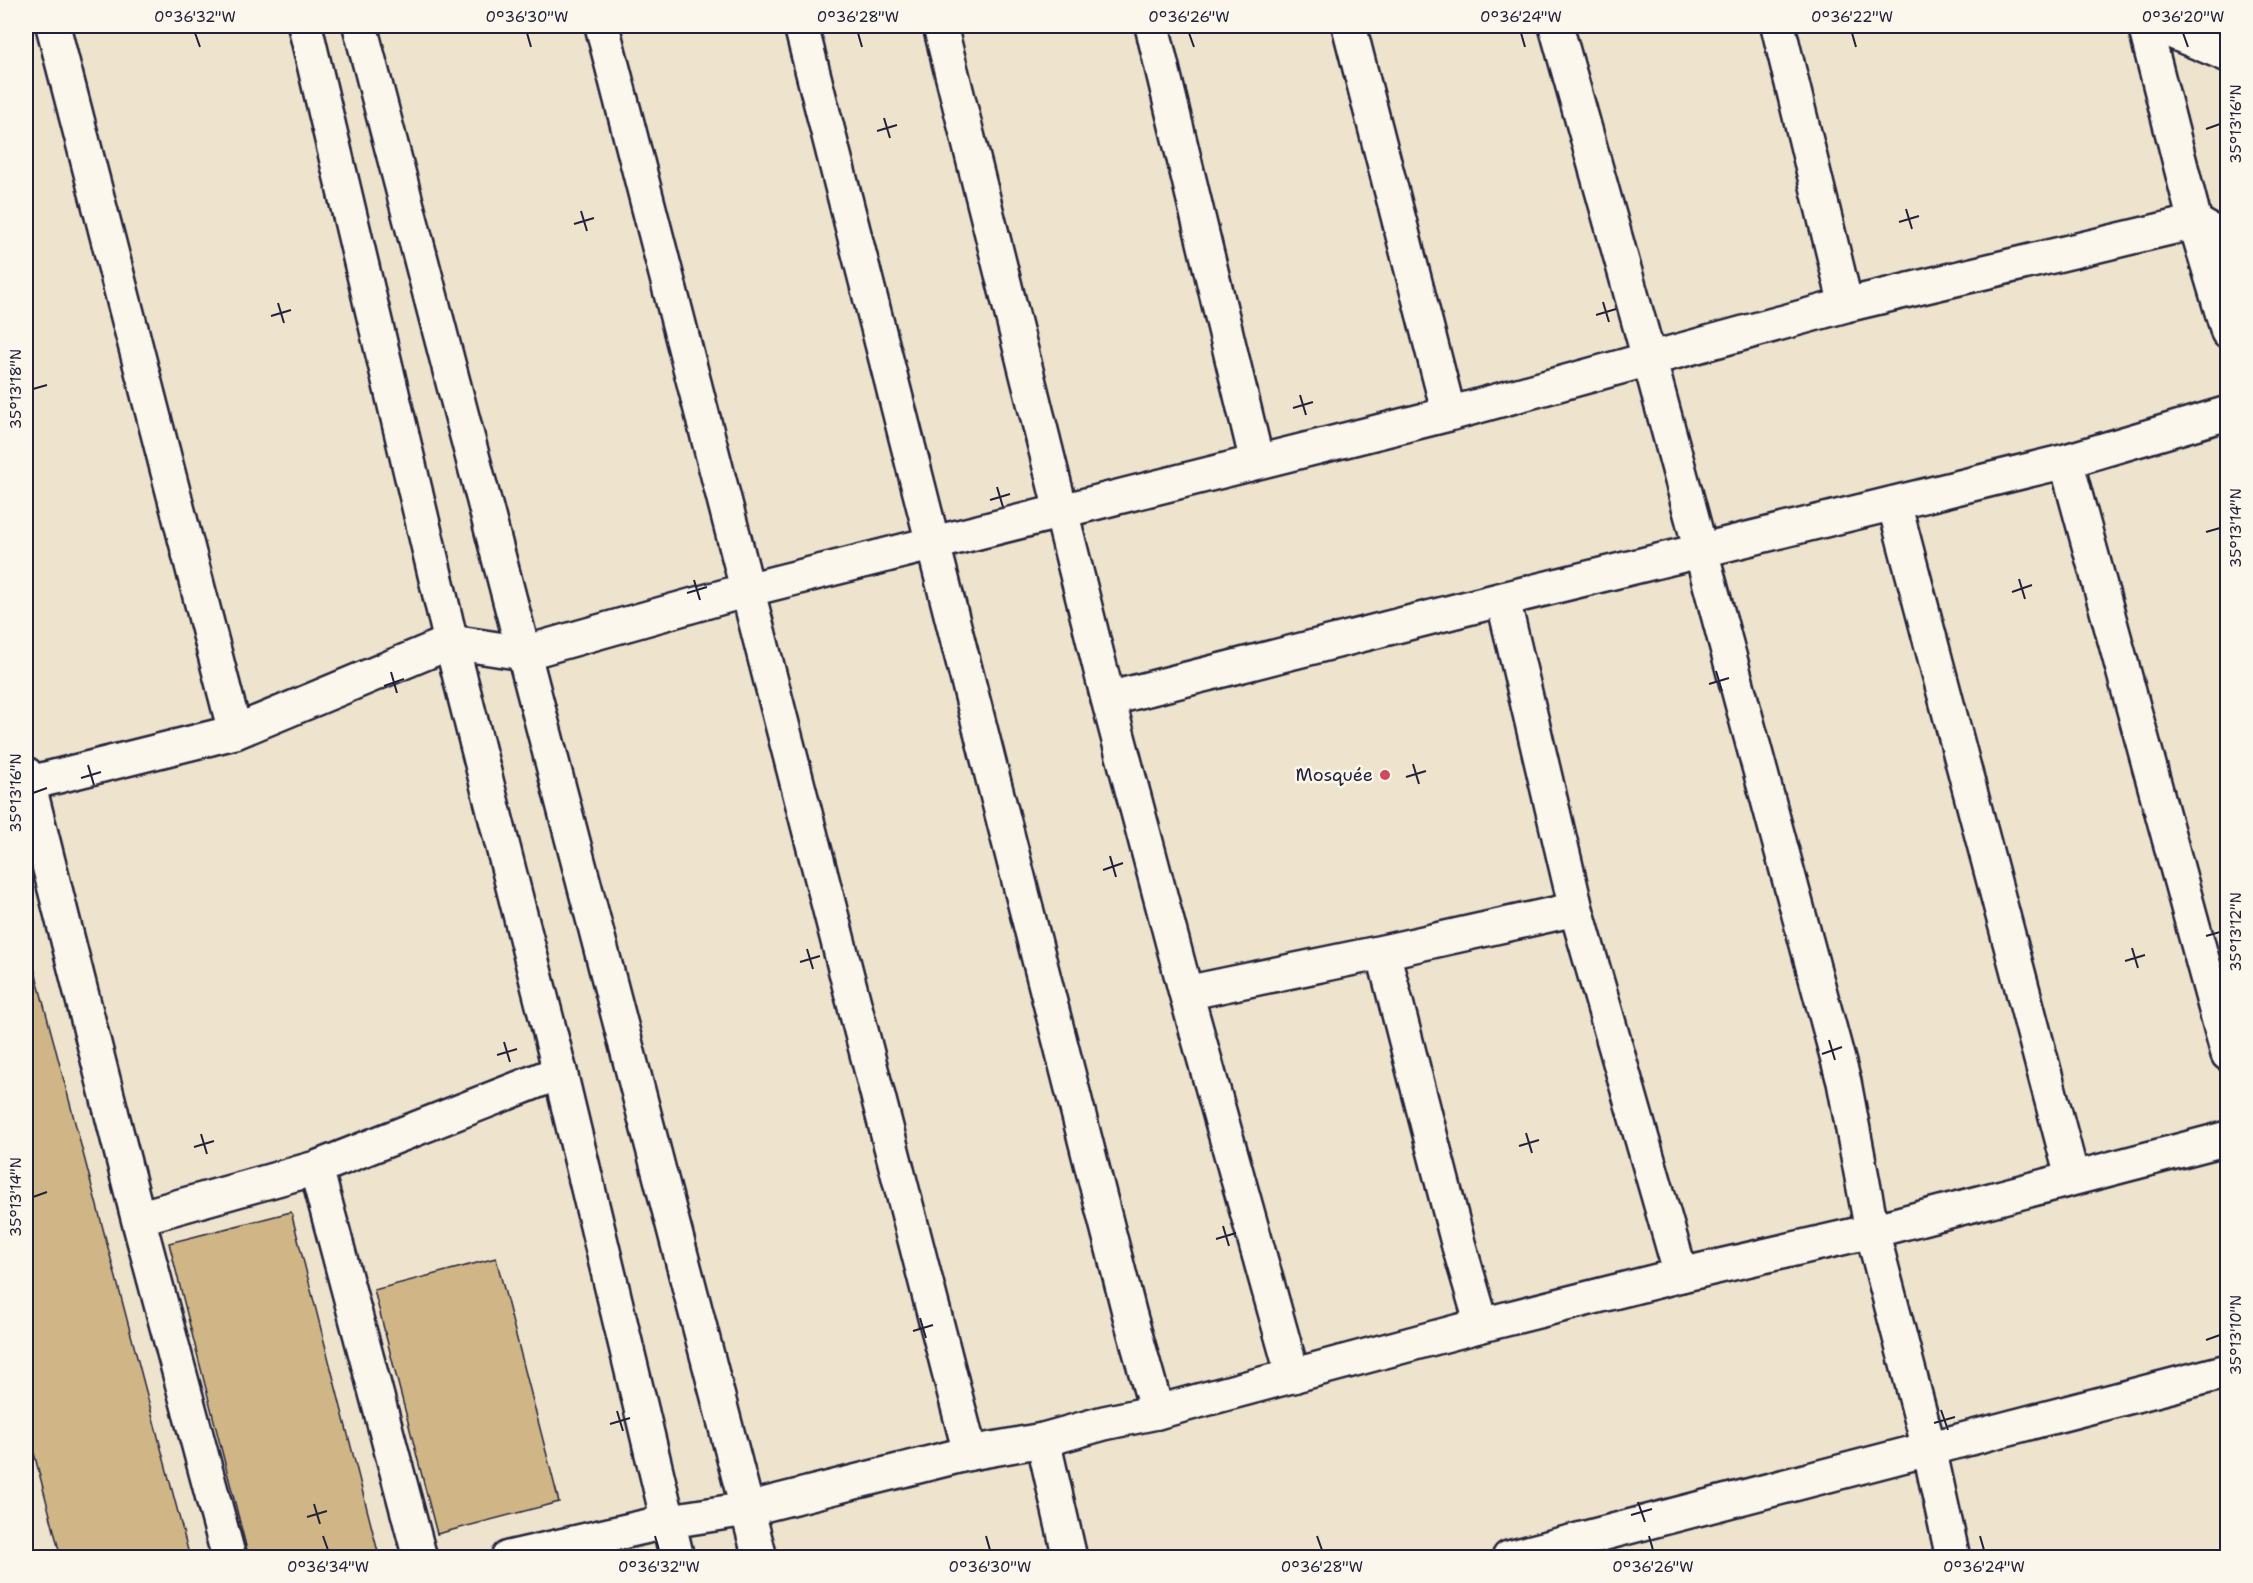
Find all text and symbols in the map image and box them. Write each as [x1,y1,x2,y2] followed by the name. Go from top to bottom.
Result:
[154,7,236,27] text: 0°36'32"W
[486,7,568,27] text: 0°36'30"W
[817,7,899,27] text: 0°36'28"W
[1148,7,1230,27] text: 0°36'26"W
[1480,7,1562,27] text: 0°36'24"W
[1811,7,1893,27] text: 0°36'22"W
[2142,7,2224,27] text: 0°36'20"W
[2226,84,2246,164] text: 35°13'16"N
[6,349,26,429] text: 35°13'18"N
[2226,488,2246,568] text: 35°13'14"N
[6,753,26,833] text: 35°13'16"N
[1296,763,1373,787] place label: Mosquée
[1378,768,1392,782] marker: Mosquée
[2226,892,2246,972] text: 35°13'12"N
[6,1157,26,1237] text: 35°13'14"N
[2226,1295,2246,1375] text: 35°13'10"N
[287,1557,369,1577] text: 0°36'34"W
[618,1557,700,1577] text: 0°36'32"W
[949,1557,1031,1577] text: 0°36'30"W
[1281,1557,1363,1577] text: 0°36'28"W
[1612,1557,1694,1577] text: 0°36'26"W
[1943,1557,2025,1577] text: 0°36'24"W

